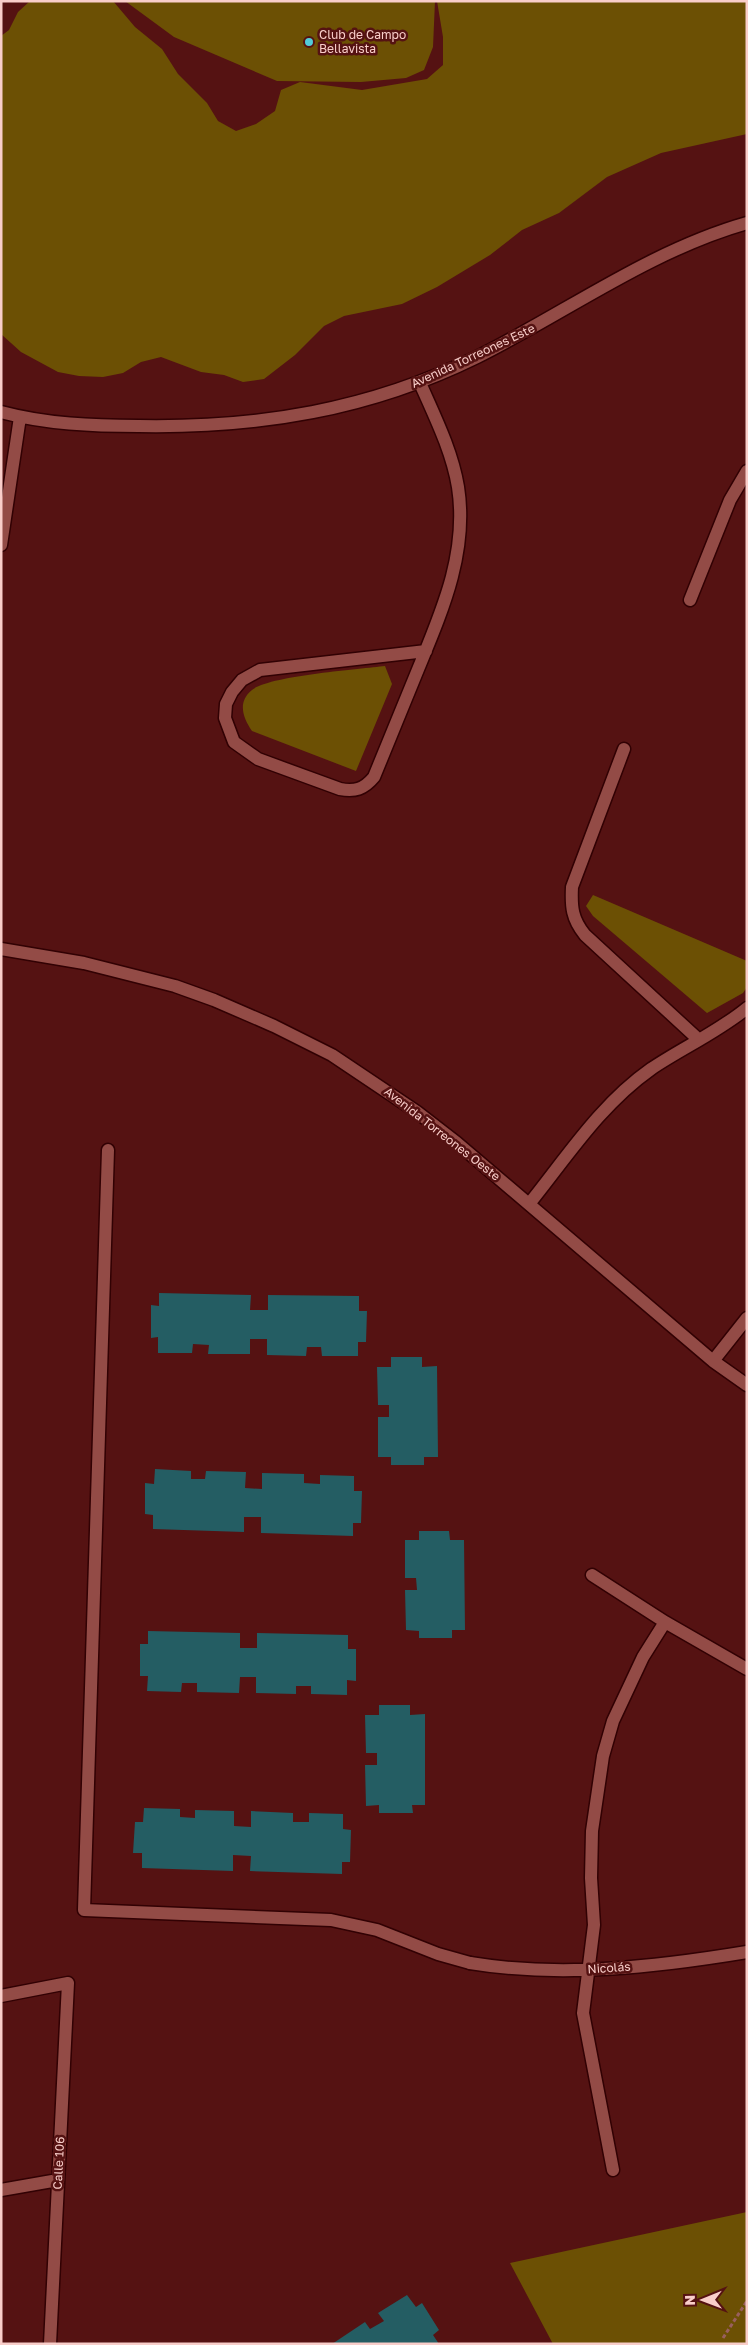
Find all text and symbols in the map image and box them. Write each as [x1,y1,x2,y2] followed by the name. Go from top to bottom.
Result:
[319,27,406,56] place label: Club de Campo Bellavista
[303,36,315,48] marker: Club de Campo Bellavista
[409,320,537,391] street label: Avenida Torreones Este
[381,1084,503,1184] street label: Avenida Torreones Oeste
[587,1959,631,1976] street label: Nicolás
[50,2136,67,2190] street label: Calle 106
[678,2275,728,2325] north arrow
[681,2295,698,2306] text: N

